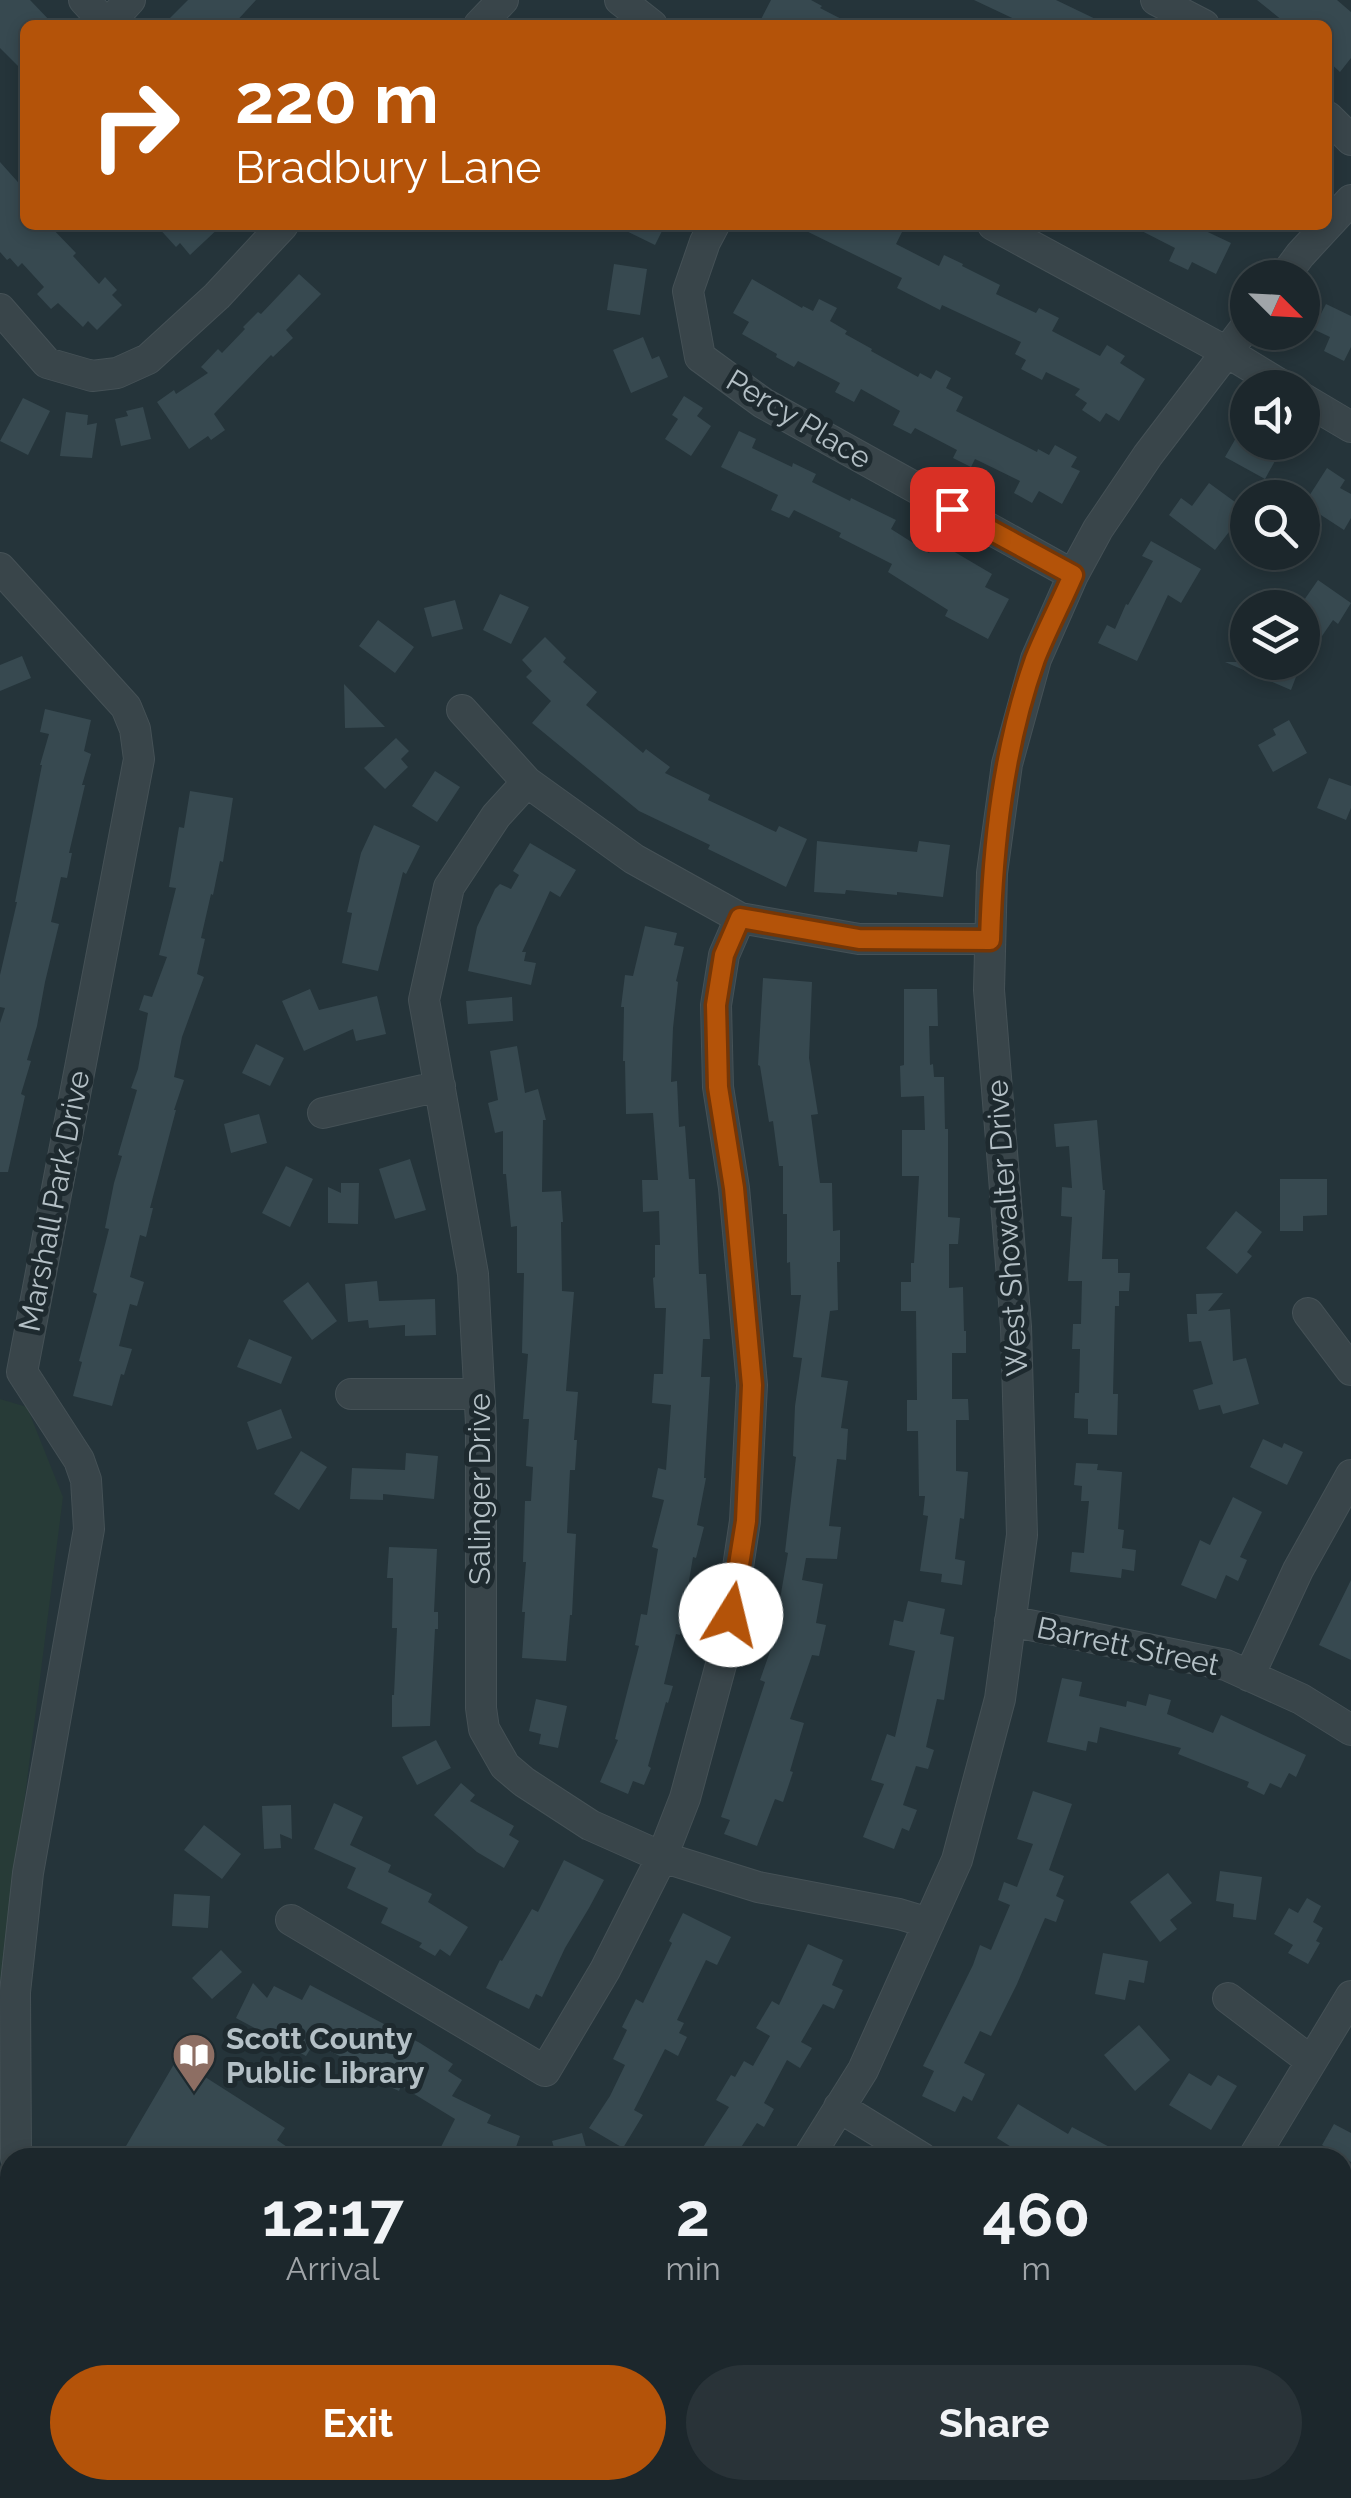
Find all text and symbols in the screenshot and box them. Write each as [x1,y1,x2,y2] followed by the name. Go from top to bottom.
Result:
[235,57,439,139] text: 220 m
[70,60,200,190] icon: right
[235,141,542,194] text: Bradbury Lane
[1230,260,1320,350] north arrow
[1230,260,1320,680] map controls
[720,362,878,476] street label: Percy Place
[1230,370,1320,460] button: sound
[910,467,995,552] pin
[1230,480,1320,570] button: search
[925,482,980,537] icon: arrive
[1230,590,1320,680] button: layers
[12,1068,96,1334] street label: Marshall Park Drive
[979,1079,1035,1377] street label: West Showalter Drive
[462,1393,497,1585] street label: Salinger Drive
[679,1563,783,1667] position arrow
[1034,1610,1222,1682] street label: Barrett Street
[226,2021,425,2090] place label: Scott County Public Library
[171,2032,217,2093] library icon: Scott County Public Library
[262,2180,404,2250] text: 12:17
[676,2180,710,2250] text: 2
[983,2180,1090,2250] text: 460
[286,2250,380,2287] text: Arrival
[666,2250,721,2287] text: min
[1022,2250,1051,2287] text: m
[50,2365,666,2480] button: Exit
[686,2365,1302,2480] button: Share

